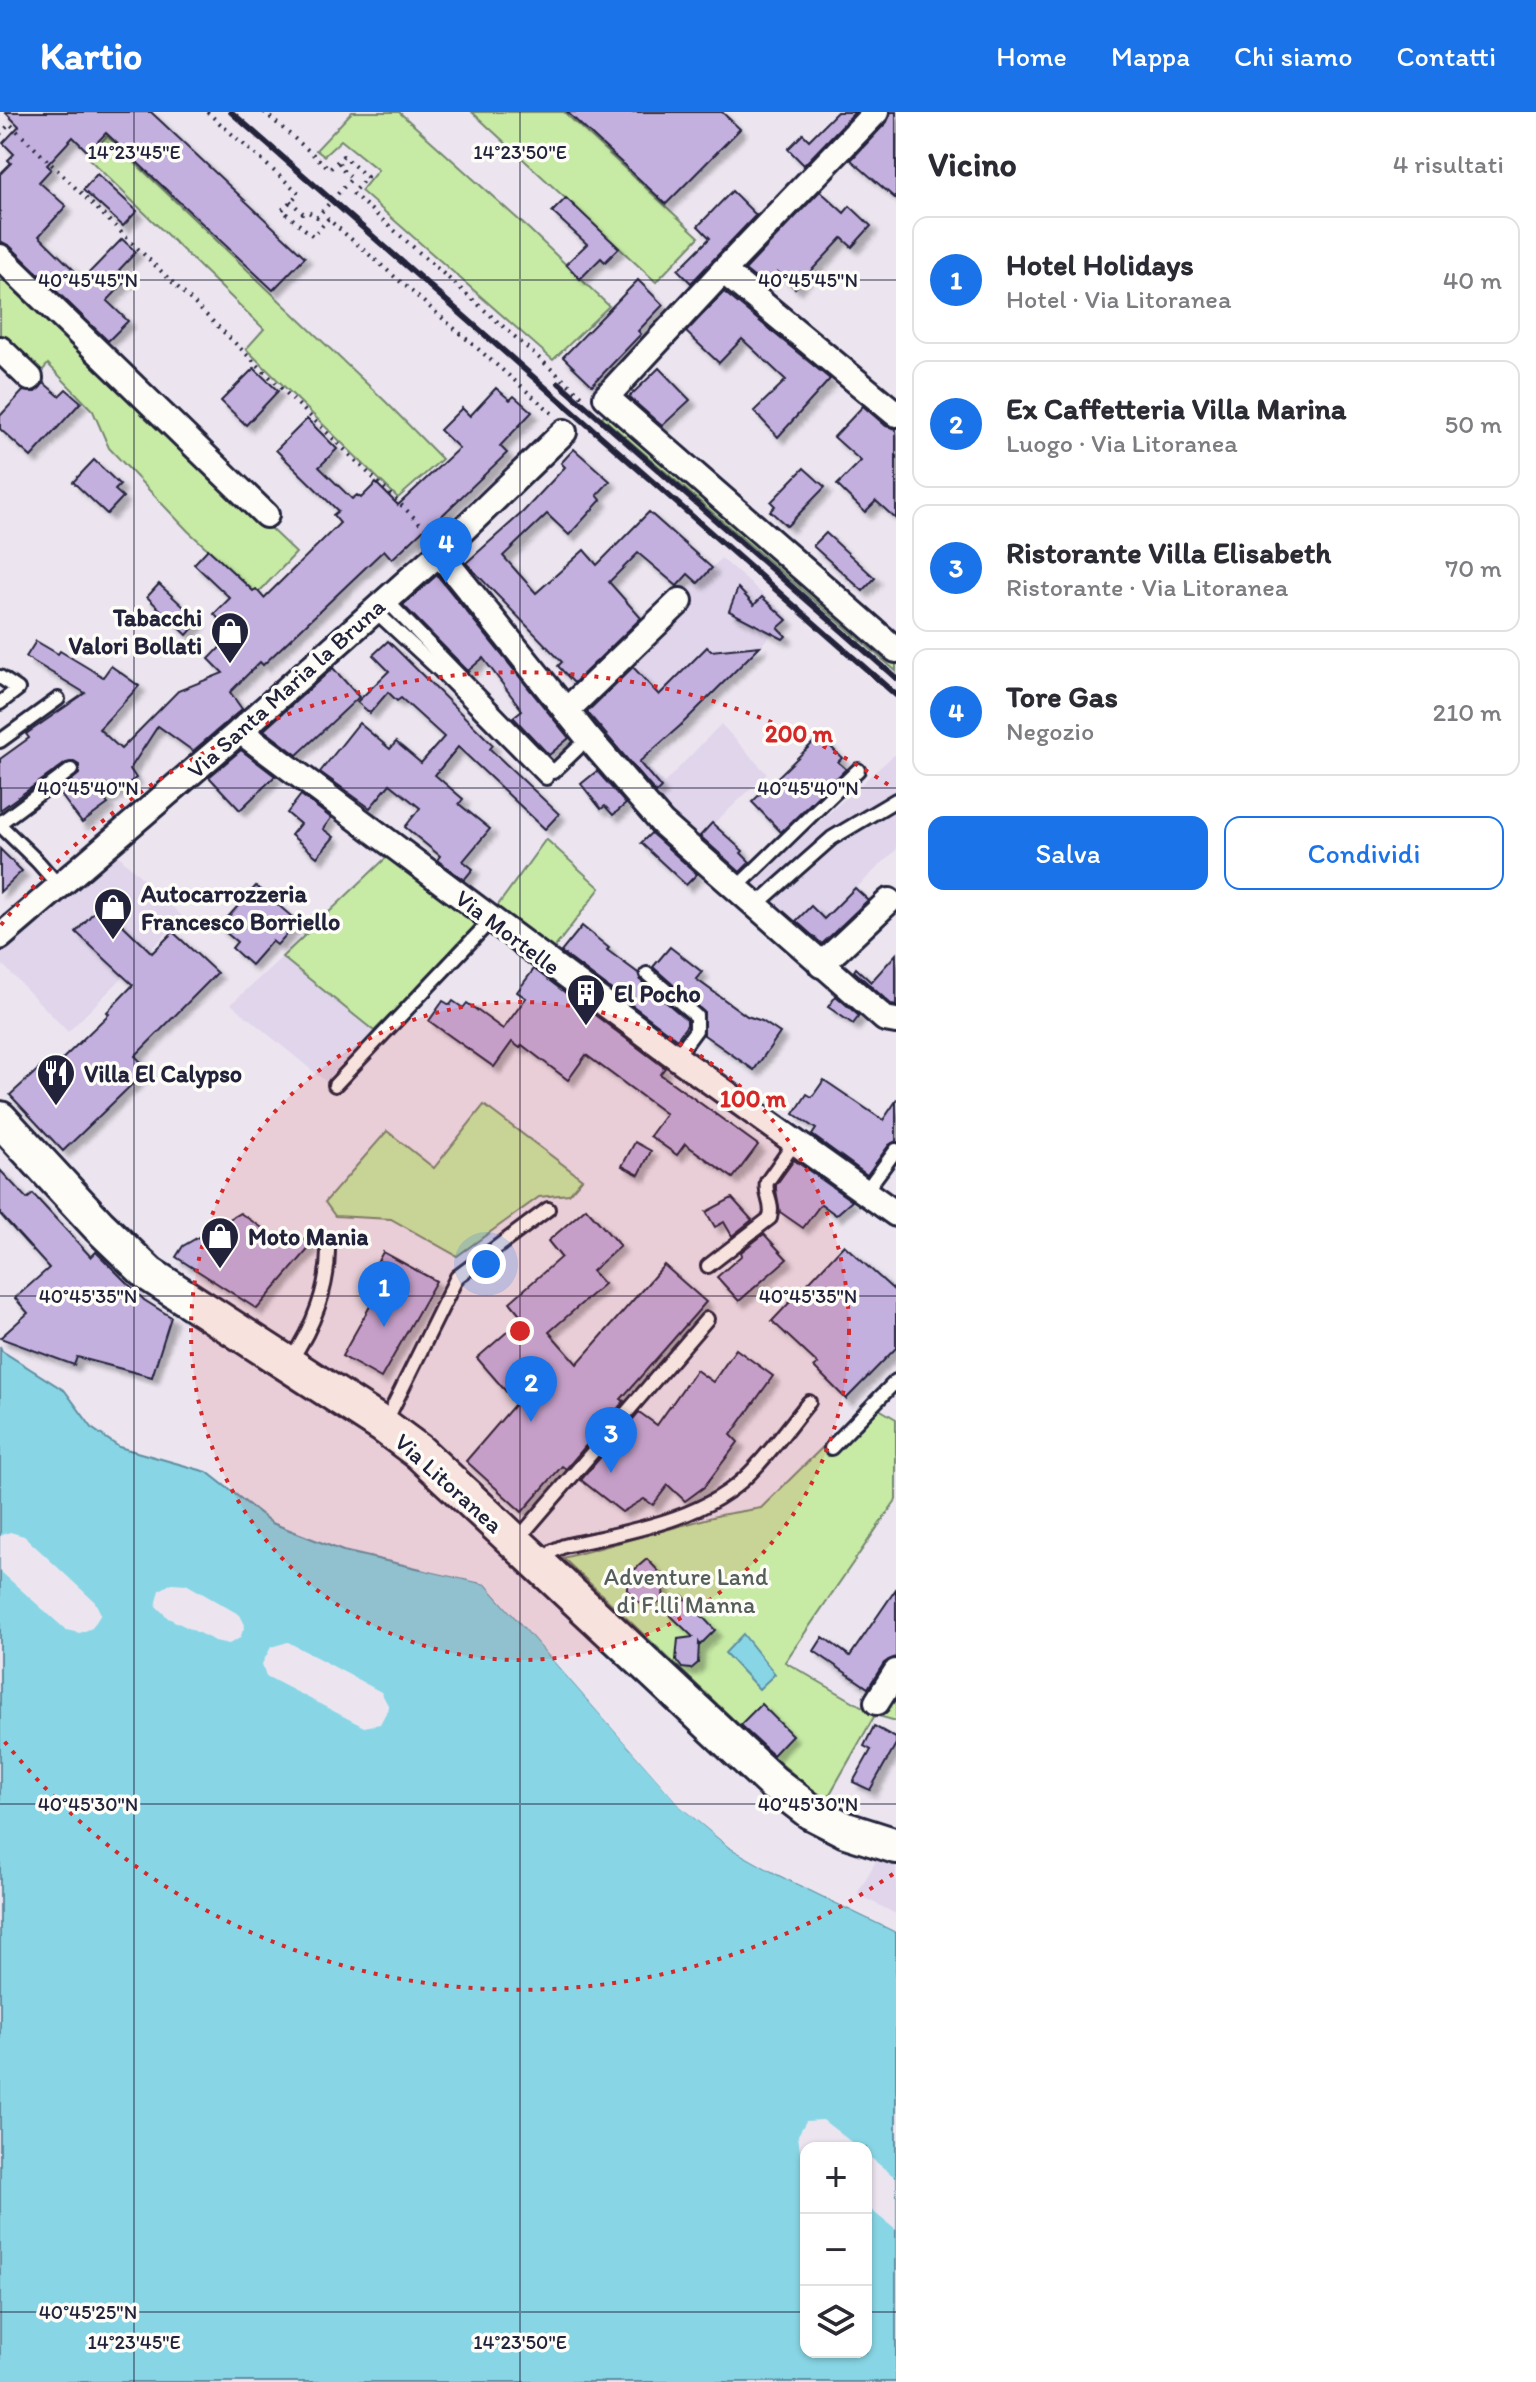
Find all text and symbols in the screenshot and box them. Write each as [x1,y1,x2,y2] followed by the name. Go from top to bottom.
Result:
[40,33,142,79] text: Kartio
[996,39,1067,73] text: Home
[1111,39,1190,73] text: Mappa
[1234,39,1353,73] text: Chi siamo
[1397,39,1496,73] text: Contatti
[87,140,181,164] text: 14°23'45"E
[473,140,567,164] text: 14°23'50"E
[928,144,1017,185] text: Vicino
[1393,148,1504,180] text: 4 risultati
[1006,246,1194,283] text: Hotel Holidays
[950,264,962,296] text: 1
[1443,264,1502,296] text: 40 m
[38,268,138,292] text: 40°45'45"N
[758,268,858,292] text: 40°45'45"N
[1006,283,1231,315] text: Hotel · Via Litoranea
[1006,390,1346,427] text: Ex Caffetteria Villa Marina
[949,408,963,440] text: 2
[1445,408,1502,440] text: 50 m
[1006,427,1238,459] text: Luogo · Via Litoranea
[420,517,472,583] pin: 4
[1006,534,1331,571] text: Ristorante Villa Elisabeth
[949,552,963,584] text: 3
[1445,552,1502,584] text: 70 m
[1006,571,1288,603] text: Ristorante · Via Litoranea
[181,591,391,784] street label: Via Santa Maria la Bruna
[69,603,202,660] place label: Tabacchi Valori Bollati
[209,610,251,665] shop icon: Tabacchi Valori Bollati
[1006,678,1118,715] text: Tore Gas
[948,696,964,728] text: 4
[1433,696,1502,728] text: 210 m
[1006,715,1094,747] text: Negozio
[765,719,834,748] text: 200 m
[37,776,139,800] text: 40°45'40"N
[757,776,859,800] text: 40°45'40"N
[928,816,1208,890] button: Salva
[1224,816,1504,890] button: Condividi
[140,879,340,936] place label: Autocarrozzeria Francesco Borriello
[450,883,566,981] street label: Via Mortelle
[92,886,134,941] shop icon: Autocarrozzeria Francesco Borriello
[565,972,607,1027] building icon: El Pocho
[614,979,701,1008] place label: El Pocho
[35,1052,77,1107] restaurant icon: Villa El Calypso
[84,1059,242,1089] place label: Villa El Calypso
[720,1084,787,1113] text: 100 m
[199,1215,241,1270] shop icon: Moto Mania
[248,1222,368,1251] place label: Moto Mania
[466,1244,506,1284] your location
[358,1261,410,1327] pin: 1
[39,1284,137,1308] text: 40°45'35"N
[759,1284,857,1308] text: 40°45'35"N
[506,1317,534,1345] centre of rings
[505,1356,557,1422] pin: 2
[585,1407,637,1473] pin: 3
[389,1427,509,1539] street label: Via Litoranea
[604,1562,768,1619] park label: Adventure Land di F.lli Manna
[38,1792,138,1816] text: 40°45'30"N
[758,1792,858,1816] text: 40°45'30"N
[800,2142,872,2358] map controls
[800,2142,872,2214] button: +
[800,2214,872,2286] button: −
[800,2286,872,2358] button: layers
[39,2300,137,2324] text: 40°45'25"N
[87,2330,181,2354] text: 14°23'45"E
[473,2330,567,2354] text: 14°23'50"E

